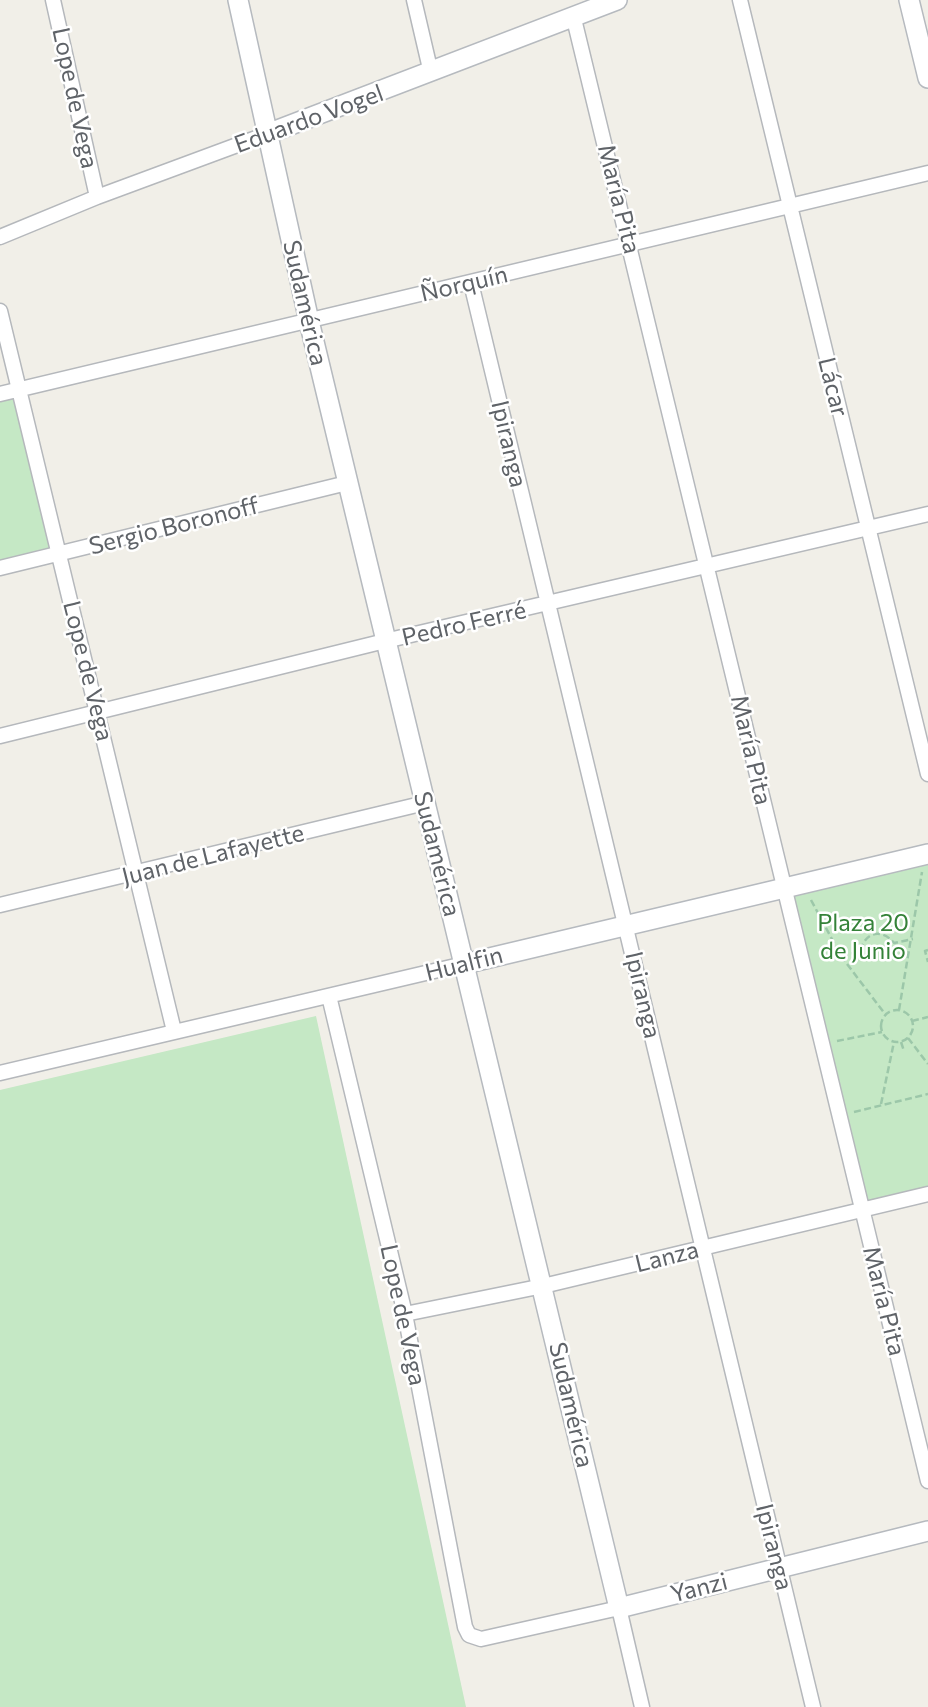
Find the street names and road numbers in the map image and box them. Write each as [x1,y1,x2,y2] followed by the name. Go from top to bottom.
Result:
[46,25,104,171] street label: Lope de Vega
[230,79,388,159] street label: Eduardo Vogel
[592,141,646,257] street label: María Pita
[277,238,333,368] street label: Sudamérica
[417,260,511,308] street label: Ñorquín
[812,354,854,420] street label: Lácar
[485,398,533,490] street label: Ipiranga
[86,491,262,561] street label: Sergio Boronoff
[399,596,529,652] street label: Pedro Ferré
[57,598,119,744] street label: Lope de Vega
[724,692,778,808] street label: María Pita
[408,789,466,919] street label: Sudamérica
[119,818,307,892] street label: Juan de Lafayette
[422,940,506,988] street label: Hualfin
[619,949,667,1041] street label: Ipiranga
[632,1235,702,1279] street label: Lanza
[374,1242,432,1388] street label: Lope de Vega
[857,1243,911,1359] street label: María Pita
[543,1340,599,1470] street label: Sudamérica
[749,1501,799,1593] street label: Ipiranga
[668,1567,730,1609] street label: Yanzi

